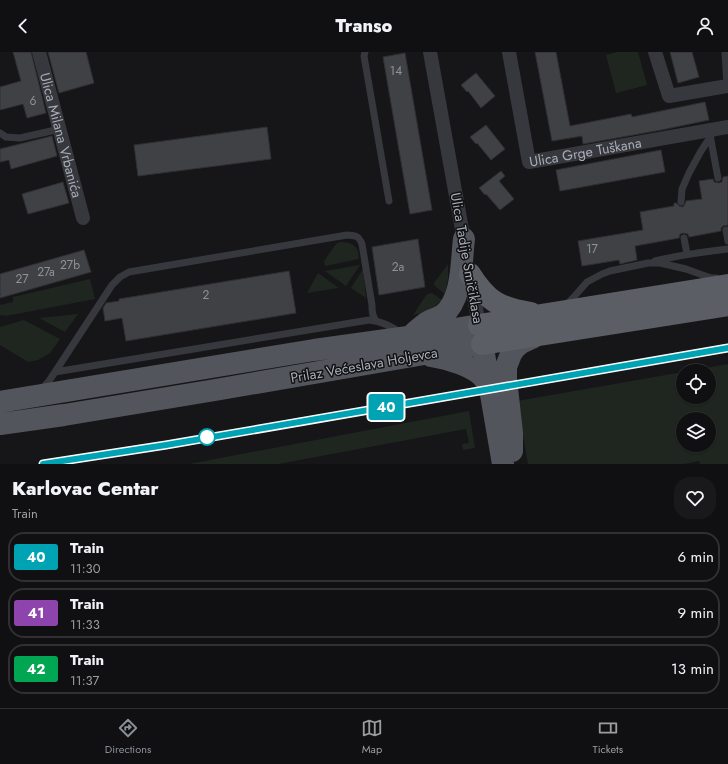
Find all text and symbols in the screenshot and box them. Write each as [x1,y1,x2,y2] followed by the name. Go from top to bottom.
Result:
[336,13,392,39] text: Transo
[12,15,34,37] icon: back
[694,15,716,37] icon: person
[390,62,402,80] house number: 14
[35,70,87,200] street label: Ulica Milana Vrbanića
[30,92,37,110] house number: 6
[528,132,643,172] street label: Ulica Grge Tuškana
[446,191,488,325] street label: Ulica Tadije Smičiklasa
[586,240,599,258] house number: 17
[60,256,80,274] house number: 27b
[392,258,405,276] house number: 2a
[37,263,55,281] house number: 27a
[15,270,29,288] house number: 27
[203,286,210,304] house number: 2
[289,342,439,388] street label: Prilaz Većeslava Holjevca
[676,364,716,452] map controls
[676,364,716,404] button: locate
[368,394,404,420] line badge: 40
[376,397,396,417] text: 40
[676,412,716,452] button: layers
[198,428,216,446] unlabelled marker
[12,475,159,502] text: Karlovac Centar
[674,477,716,519] button: heart
[12,504,38,523] text: Train
[70,537,104,559] text: Train
[677,546,714,568] text: 6 min
[26,547,46,567] text: 40
[70,559,101,578] text: 11:30
[70,593,104,615] text: Train
[677,602,714,624] text: 9 min
[28,603,44,623] text: 41
[70,615,100,634] text: 11:33
[70,649,104,671] text: Train
[671,658,714,680] text: 13 min
[27,659,45,679] text: 42
[70,671,99,690] text: 11:37
[105,717,151,757] tab: Directions
[361,717,383,757] tab: Map
[593,717,623,757] tab: Tickets

